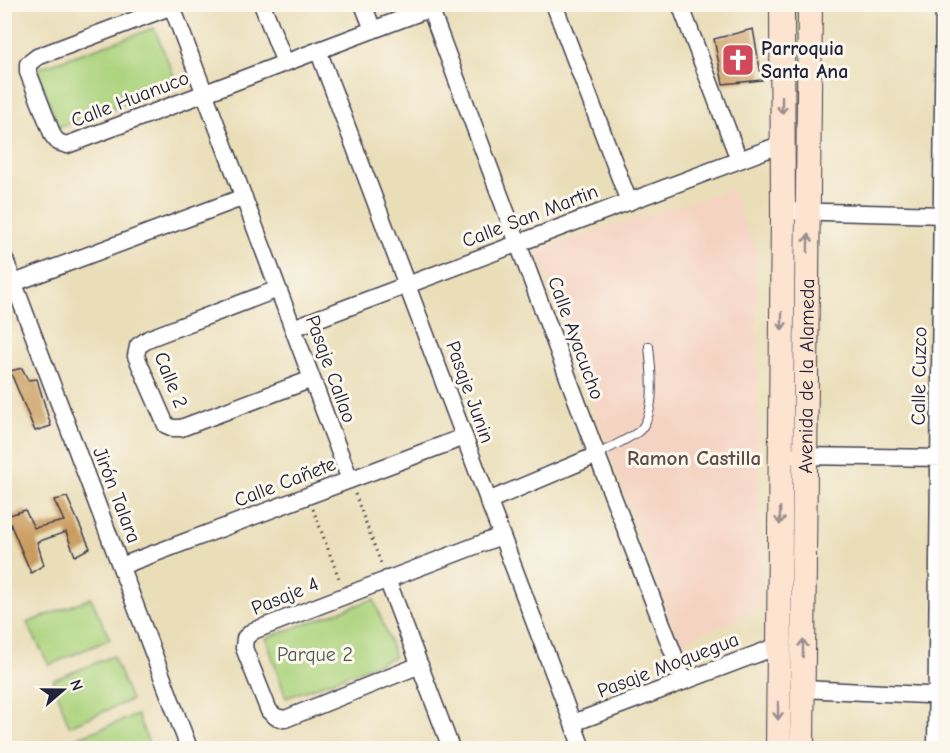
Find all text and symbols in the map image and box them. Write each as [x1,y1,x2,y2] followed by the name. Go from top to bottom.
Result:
[761,37,848,83] place label: Parroquia Santa Ana
[720,42,756,78] church icon: Parroquia Santa Ana
[68,66,192,132] street label: Calle Huanuco
[776,94,788,114] one-way arrow
[459,180,601,252] street label: Calle San Martin
[802,234,814,254] one-way arrow
[543,273,609,403] street label: Calle Ayacucho
[793,278,819,474] street label: Avenida de la Alameda
[776,310,788,330] one-way arrow
[301,312,361,426] street label: Pasaje Callao
[907,326,931,426] street label: Calle Cuzco
[441,338,499,446] street label: Pasaje Junin
[149,349,193,411] street label: Calle 2
[88,444,146,546] street label: Jirón Talara
[627,446,761,470] district label: Ramon Castilla
[231,452,339,512] street label: Calle Cañete
[774,505,786,525] one-way arrow
[248,572,322,620] street label: Pasaje 4
[594,627,742,703] street label: Pasaje Moquegua
[798,639,809,659] one-way arrow
[277,643,353,666] park label: Parque 2
[33,660,93,720] north arrow
[66,677,86,693] text: N
[772,700,784,720] one-way arrow

